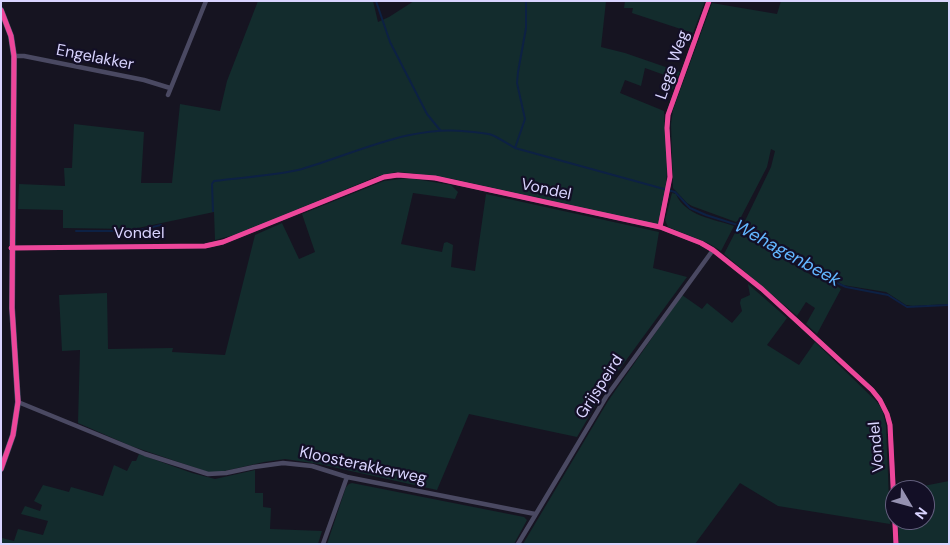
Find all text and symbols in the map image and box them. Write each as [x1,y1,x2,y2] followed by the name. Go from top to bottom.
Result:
[652,28,694,102] street label: Lege Weg
[55,41,135,75] street label: Engelakker
[519,175,573,205] street label: Vondel
[730,216,844,292] water label: Wehagenbeek
[113,224,165,244] street label: Vondel
[572,351,628,423] street label: Grijspeird
[865,421,889,473] street label: Vondel
[298,443,428,489] street label: Kloosterakkerweg
[885,480,935,530] north arrow
[911,504,931,523] text: N

